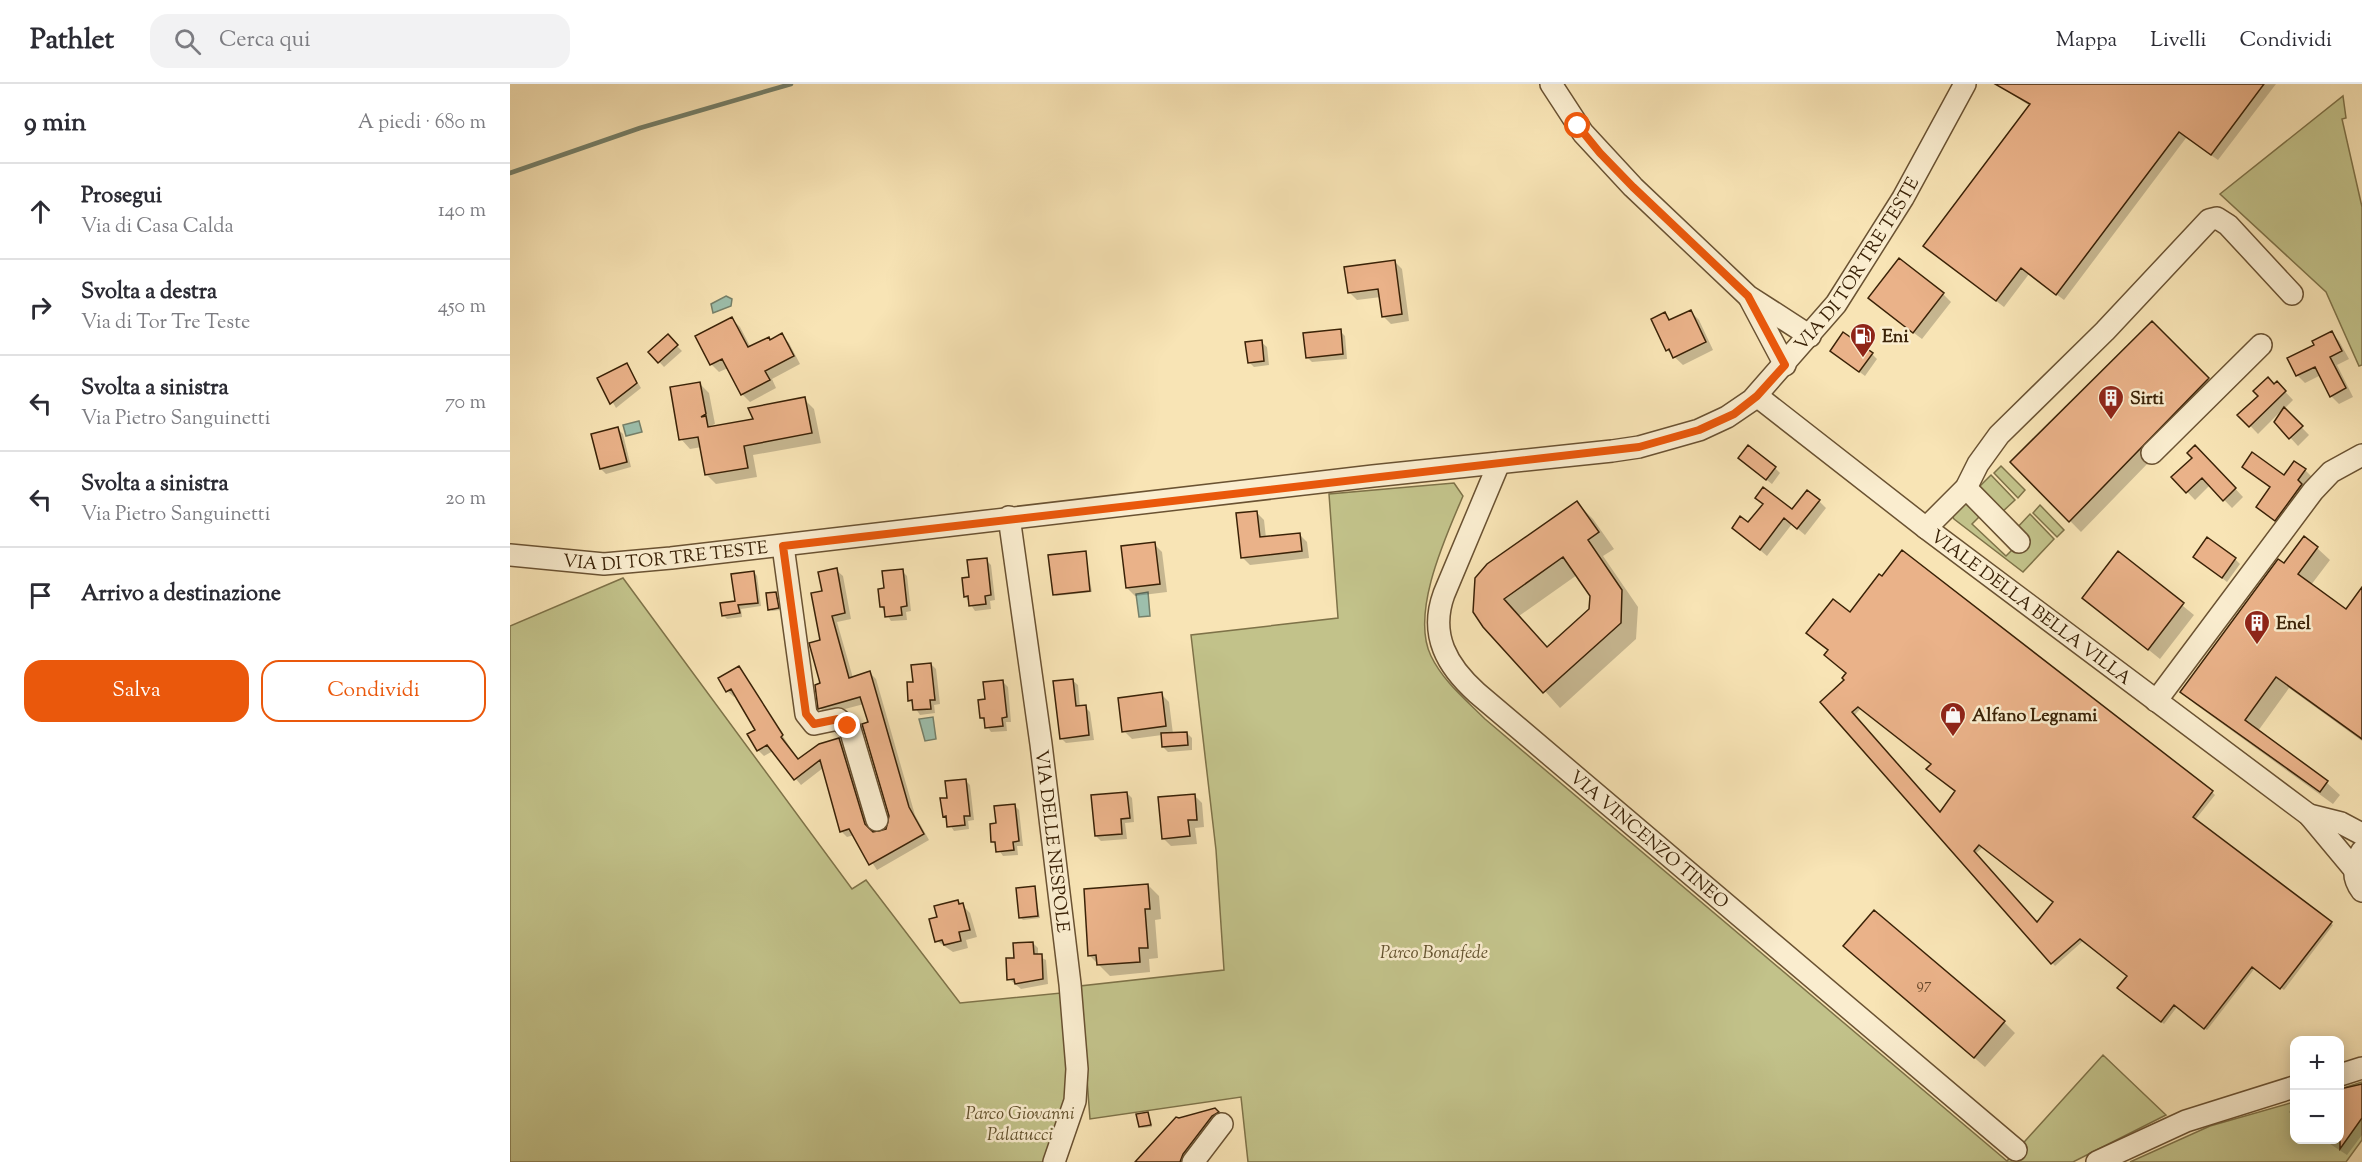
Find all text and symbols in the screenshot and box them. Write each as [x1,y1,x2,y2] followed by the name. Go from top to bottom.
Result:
[150,14,570,68] search box
[30,21,114,61] text: Pathlet
[171,25,204,58] icon: search
[219,25,310,57] text: Cerca qui
[2056,26,2117,56] text: Mappa
[2150,26,2207,56] text: Livelli
[2240,26,2332,56] text: Condividi
[24,105,86,142] text: 9 min
[358,109,486,138] text: A piedi · 680 m
[1564,112,1590,138] route start
[1790,173,1927,358] street label: VIA DI TOR TRE TESTE
[81,181,162,213] text: Prosegui
[24,195,57,228] icon: ahead
[438,197,486,226] text: 140 m
[81,213,234,242] text: Via di Casa Calda
[81,277,217,309] text: Svolta a destra
[24,291,57,324] icon: right
[438,293,486,322] text: 450 m
[81,309,250,338] text: Via di Tor Tre Teste
[1848,321,1878,359] fuel station icon: Eni
[1882,325,1910,351] place label: Eni
[81,373,229,405] text: Svolta a sinistra
[2096,383,2126,421] building icon: Sirti
[24,387,57,420] icon: left
[2130,387,2165,413] place label: Sirti
[445,389,486,418] text: 70 m
[81,405,270,434] text: Via Pietro Sanguinetti
[81,469,229,501] text: Svolta a sinistra
[24,483,57,516] icon: left
[445,485,486,514] text: 20 m
[81,501,270,530] text: Via Pietro Sanguinetti
[1924,525,2136,693] street label: VIALE DELLA BELLA VILLA
[561,536,769,579] street label: VIA DI TOR TRE TESTE
[24,579,57,612] icon: arrive
[81,579,281,611] text: Arrivo a destinazione
[2242,608,2272,646] building icon: Enel
[2276,612,2312,638] place label: Enel
[24,660,249,722] button: Salva
[261,660,486,722] button: Condividi
[1938,700,1968,738] shop icon: Alfano Legnami
[1972,704,2098,730] place label: Alfano Legnami
[834,712,860,738] route end
[1027,749,1075,934] street label: VIA DELLE NESPOLE
[1563,765,1734,916] street label: VIA VINCENZO TINEO
[1380,941,1488,967] park label: Parco Bonafede
[1917,975,1932,996] house number: 97
[2290,1036,2344,1144] map controls
[2290,1036,2344,1090] button: +
[2290,1090,2344,1144] button: −
[965,1102,1075,1149] park label: Parco Giovanni Palatucci

